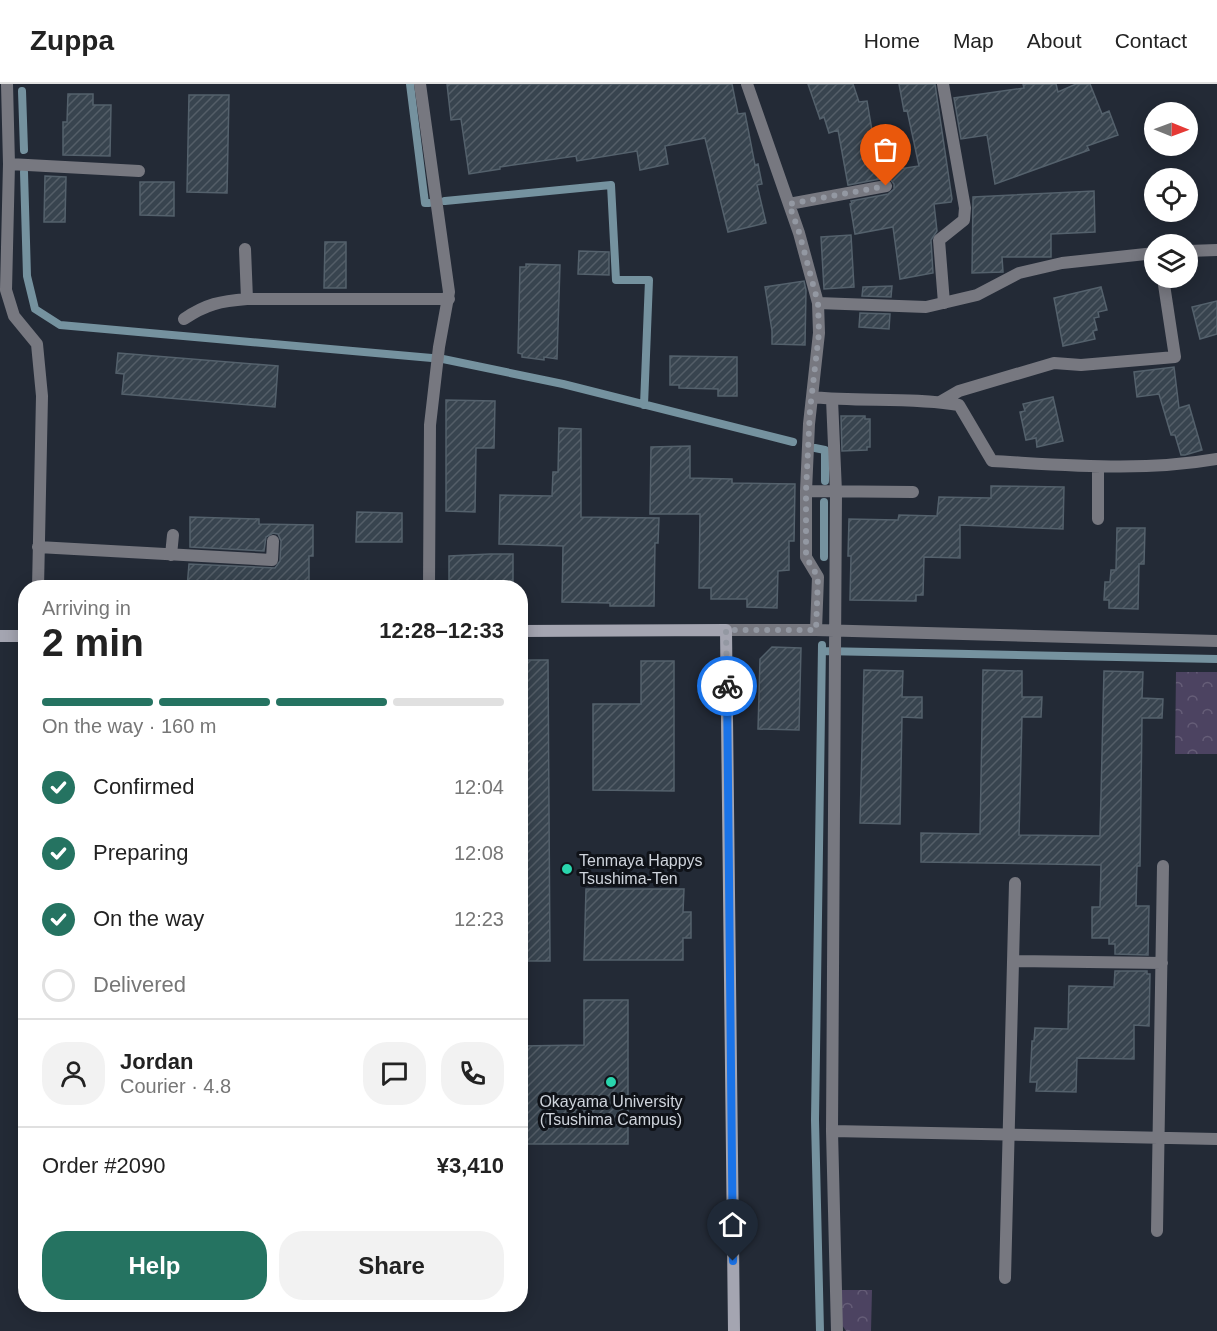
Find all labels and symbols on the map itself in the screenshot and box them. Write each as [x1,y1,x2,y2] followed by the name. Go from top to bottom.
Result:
[1144,102,1198,156] north arrow
[860,124,911,186] pin
[697,656,757,716] courier
[579,852,703,887] place label: Tenmaya Happys Tsushima-Ten
[560,862,574,876] marker: Tenmaya Happys Tsushima-Ten
[604,1075,618,1089] marker: Okayama University (Tsushima Campus)
[539,1093,683,1128] place label: Okayama University (Tsushima Campus)
[707,1199,758,1261] pin

